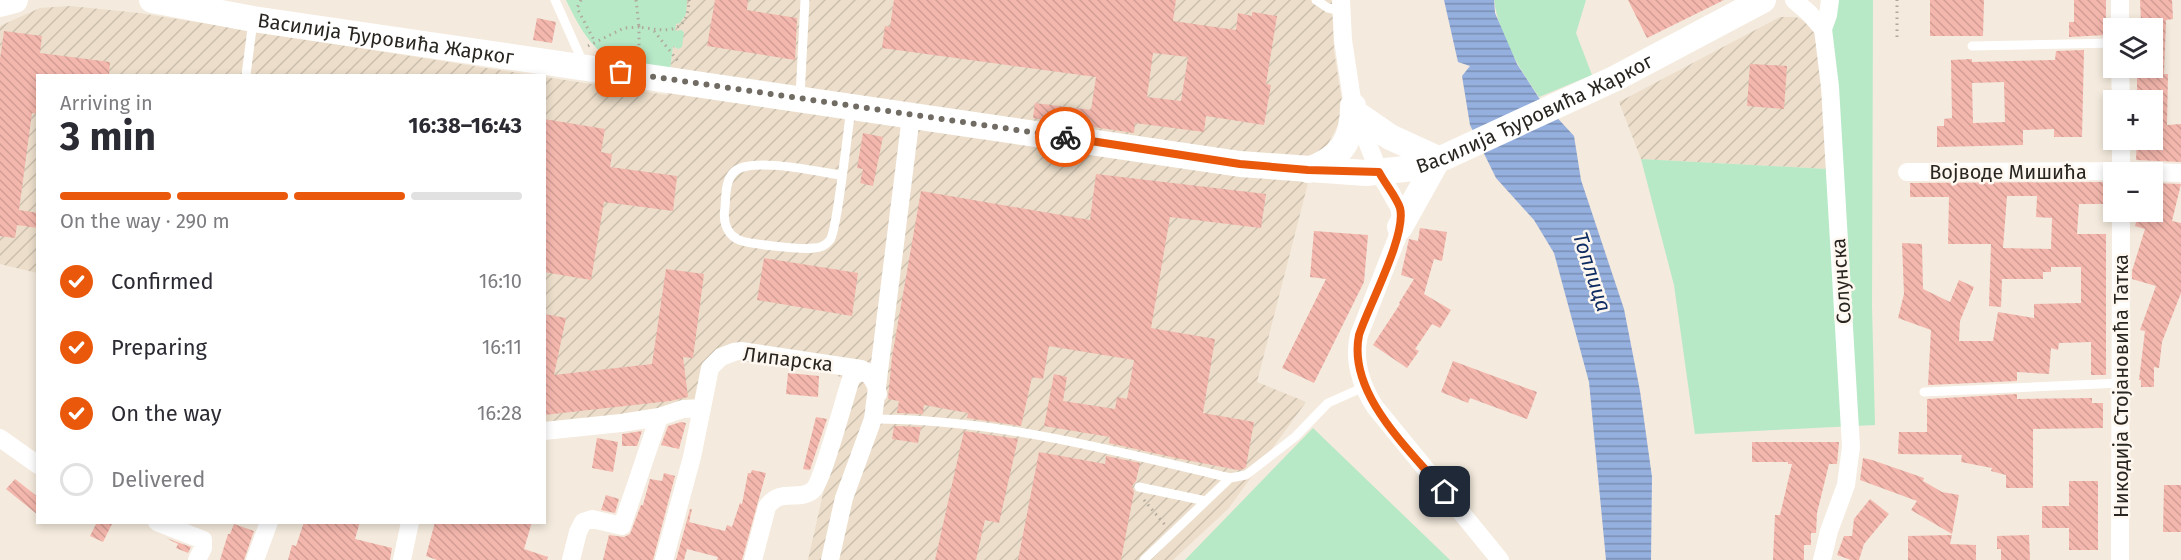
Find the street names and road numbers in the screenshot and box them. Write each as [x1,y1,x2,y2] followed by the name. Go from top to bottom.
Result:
[256,8,516,69] street label: Василија Ђуровића Жарког
[1413,48,1657,178] street label: Василија Ђуровића Жарког
[1929,160,2087,184] street label: Војводе Мишића
[1826,237,1856,325] street label: Солунска
[2109,254,2133,518] street label: Никодија Стојановића Татка
[742,342,834,376] street label: Липарска

